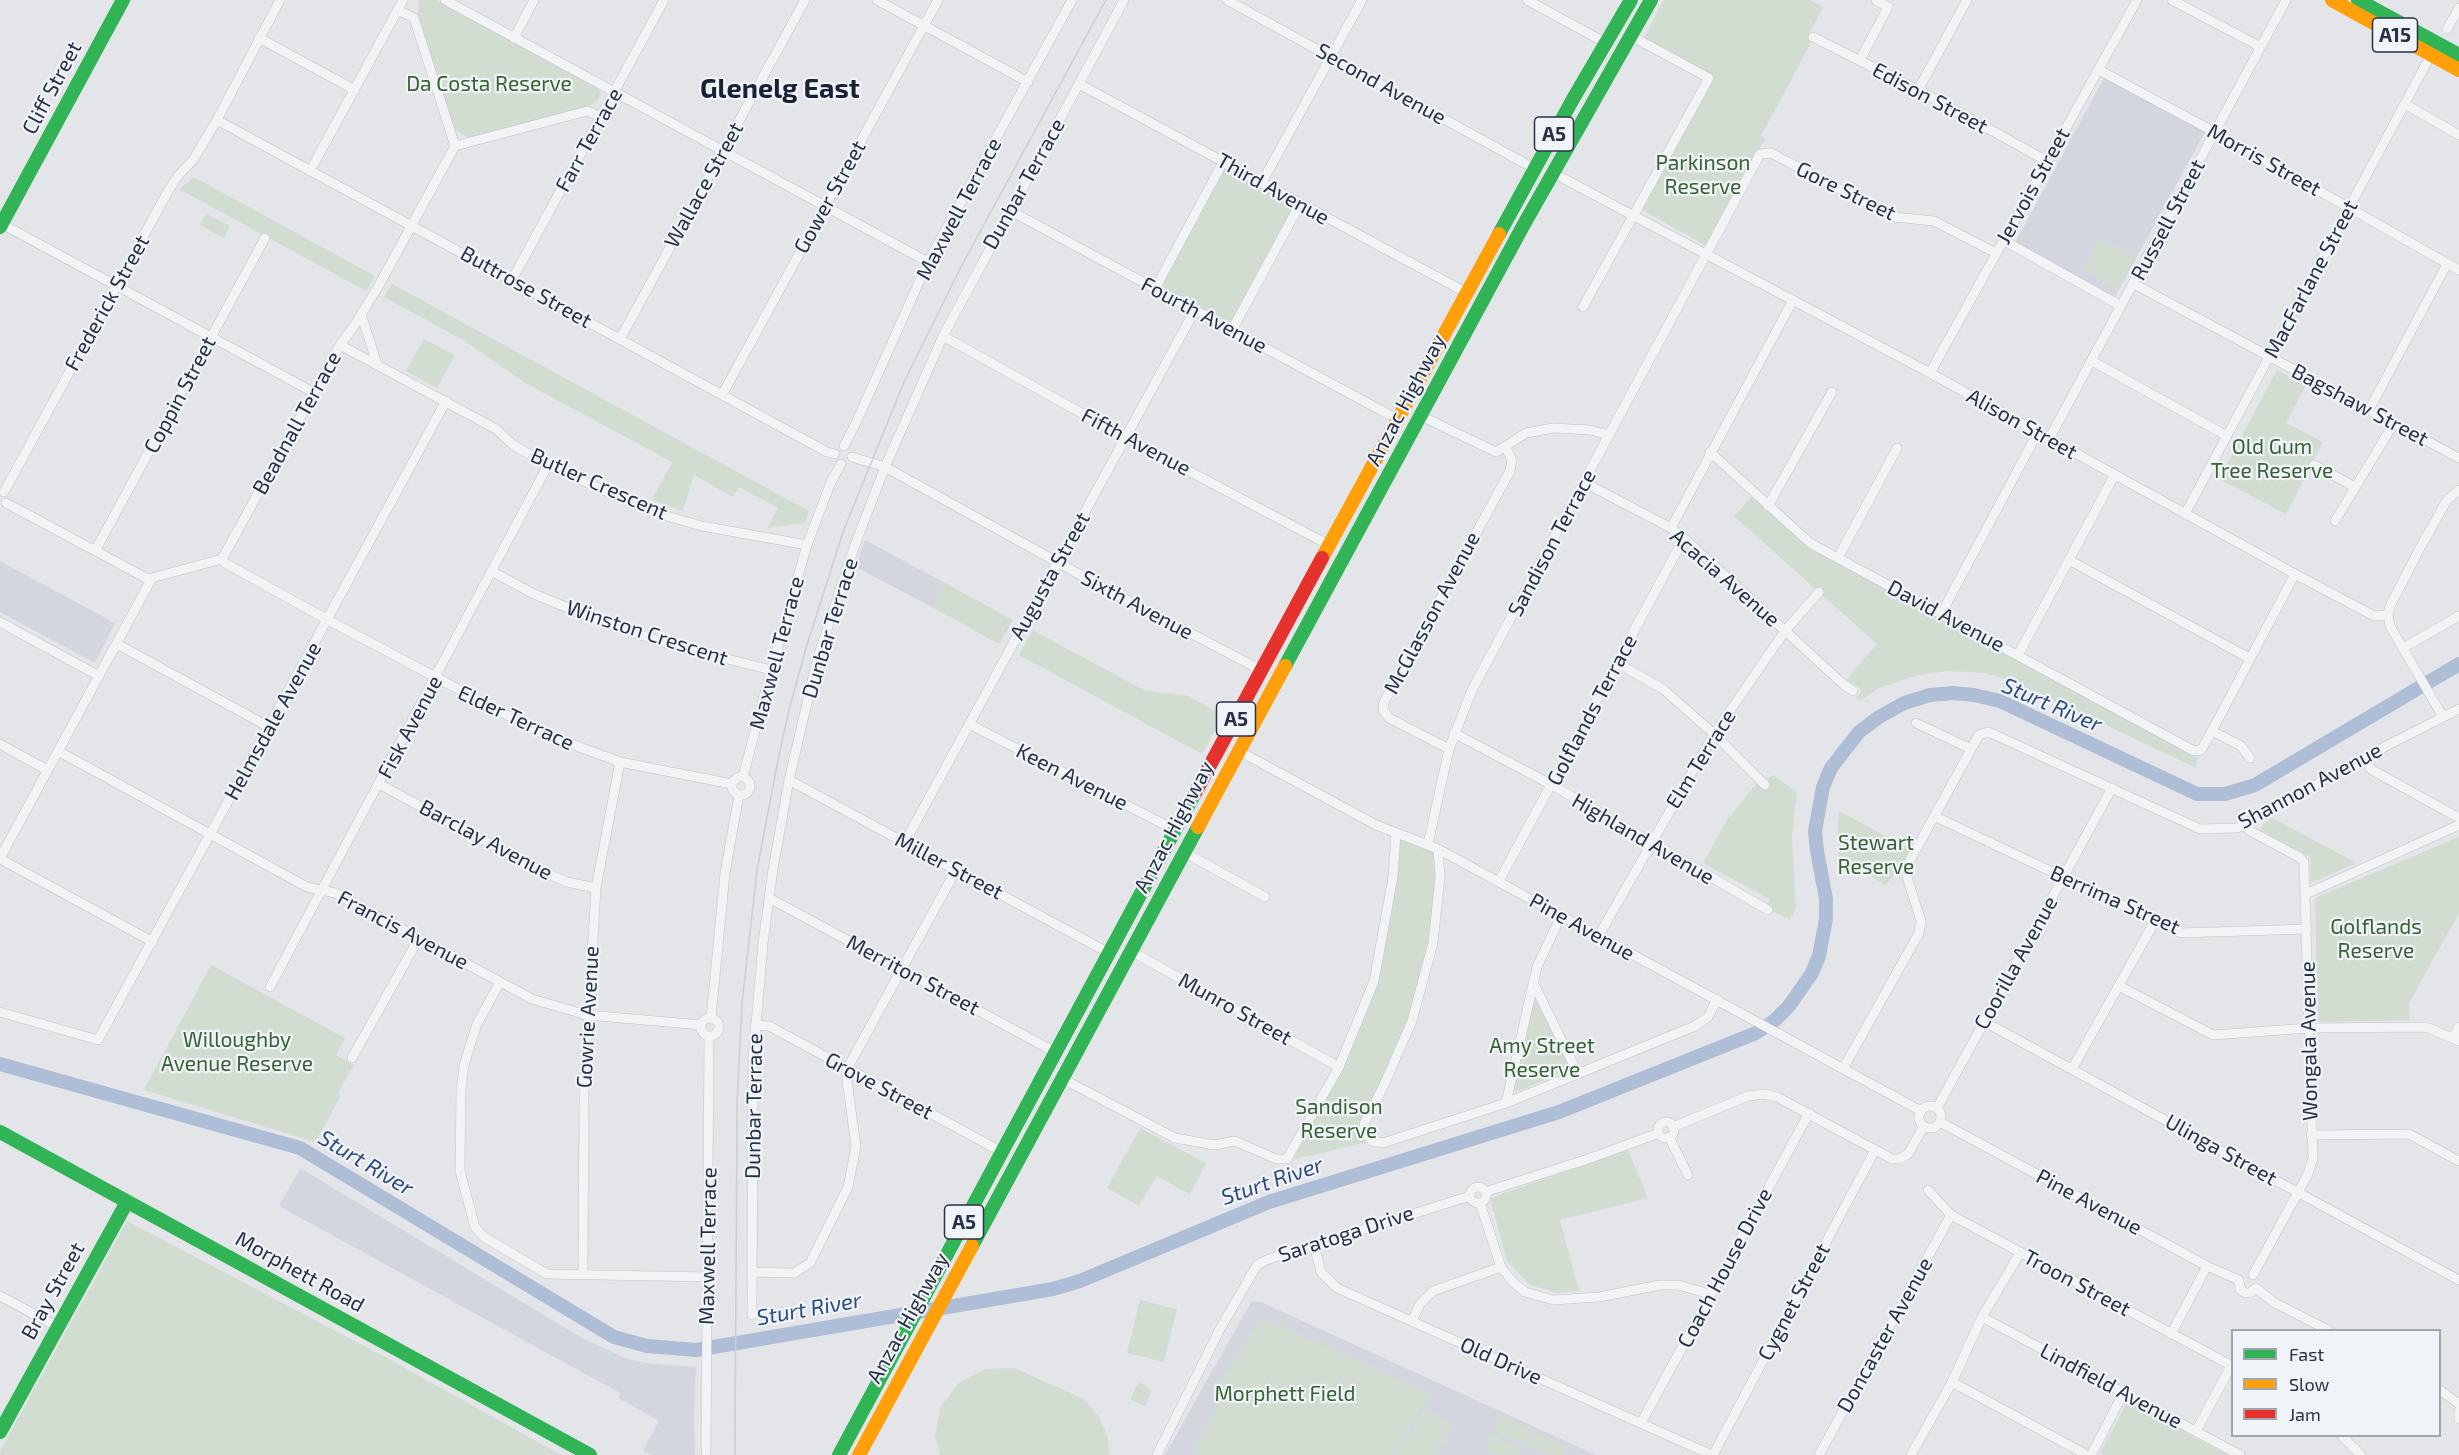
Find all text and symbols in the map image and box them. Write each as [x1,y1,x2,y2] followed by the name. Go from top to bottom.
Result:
[2372,18,2418,52] road number: A15
[17,37,87,139] street label: Cliff Street
[1312,38,1450,130] street label: Second Avenue
[1868,57,1992,139] street label: Edison Street
[406,71,572,97] park label: Da Costa Reserve
[700,73,860,105] district label: Glenelg East
[550,84,628,196] street label: Farr Terrace
[978,114,1070,254] street label: Dunbar Terrace
[1534,117,1574,151] road number: A5
[659,118,749,252] street label: Wallace Street
[2203,118,2325,202] street label: Morris Street
[1991,124,2075,248] street label: Jervois Street
[911,134,1007,284] street label: Maxwell Terrace
[789,136,871,258] street label: Gower Street
[1212,148,1334,230] street label: Third Avenue
[1655,150,1751,200] park label: Parkinson Reserve
[2126,155,2210,285] street label: Russell Street
[1792,156,1900,226] street label: Gore Street
[2259,196,2363,362] street label: MacFarlane Street
[59,231,155,375] street label: Frederick Street
[456,241,596,333] street label: Buttrose Street
[1137,271,1271,359] street label: Fourth Avenue
[1361,330,1451,470] street label: Anzac Highway
[139,332,221,458] street label: Coppin Street
[247,347,347,499] street label: Beadnall Terrace
[2287,358,2433,452] street label: Bagshaw Street
[1962,383,2082,465] street label: Alison Street
[1077,403,1195,481] street label: Fifth Avenue
[2211,434,2333,484] park label: Old Gum Tree Reserve
[527,443,671,525] street label: Butler Crescent
[1503,465,1601,621] street label: Sandison Terrace
[1005,508,1095,644] street label: Augusta Street
[1665,524,1785,632] street label: Acacia Avenue
[1379,528,1485,698] street label: McGlasson Avenue
[797,555,863,701] street label: Dunbar Terrace
[1077,565,1197,645] street label: Sixth Avenue
[744,574,810,732] street label: Maxwell Terrace
[1883,575,2009,657] street label: David Avenue
[563,595,731,671] street label: Winston Crescent
[1542,630,1642,790] street label: Golflands Terrace
[219,638,327,804] street label: Helmsdale Avenue
[372,671,448,783] street label: Fisk Avenue
[1998,672,2106,738] water label: Sturt River
[454,680,578,756] street label: Elder Terrace
[1216,702,1256,736] road number: A5
[1661,705,1741,813] street label: Elm Terrace
[1012,738,1132,816] street label: Keen Avenue
[2234,738,2386,834] street label: Shannon Avenue
[1129,757,1219,897] street label: Anzac Highway
[1567,788,1719,890] street label: Highland Avenue
[415,794,557,886] street label: Barclay Avenue
[891,827,1007,905] street label: Miller Street
[1838,830,1914,880] park label: Stewart Reserve
[2046,860,2184,940] street label: Berrima Street
[333,885,473,975] street label: Francis Avenue
[1525,888,1639,966] street label: Pine Avenue
[1969,892,2063,1034] street label: Coorilla Avenue
[2330,914,2422,964] park label: Golflands Reserve
[842,929,984,1021] street label: Merriton Street
[572,945,604,1089] street label: Gowrie Avenue
[2295,961,2323,1121] street label: Wongala Avenue
[1174,968,1296,1050] street label: Munro Street
[161,1027,313,1077] park label: Willoughby Avenue Reserve
[740,1033,768,1179] street label: Dunbar Terrace
[1489,1033,1595,1083] park label: Amy Street Reserve
[821,1047,937,1125] street label: Grove Street
[1295,1094,1383,1144] park label: Sandison Reserve
[2161,1109,2281,1191] street label: Ulinga Street
[314,1124,418,1202] water label: Sturt River
[1217,1151,1327,1211] water label: Sturt River
[2032,1164,2146,1240] street label: Pine Avenue
[694,1167,722,1325] street label: Maxwell Terrace
[1672,1184,1778,1352] street label: Coach House Drive
[1275,1200,1417,1268] street label: Saratoga Drive
[944,1205,984,1239] road number: A5
[231,1226,369,1318] street label: Morphett Road
[16,1238,90,1344] street label: Bray Street
[1753,1239,1835,1365] street label: Cygnet Street
[2019,1244,2135,1322] street label: Troon Street
[862,1248,954,1388] street label: Anzac Highway
[1832,1253,1938,1417] street label: Doncaster Avenue
[754,1287,864,1331] water label: Sturt River
[2231,1329,2441,1437] legend
[1456,1332,1546,1390] street label: Old Drive
[2036,1338,2186,1434] street label: Lindfield Avenue
[2289,1343,2324,1365] text: Fast
[2289,1373,2329,1395] text: Slow
[1214,1381,1356,1407] park label: Morphett Field
[2289,1403,2321,1425] text: Jam

